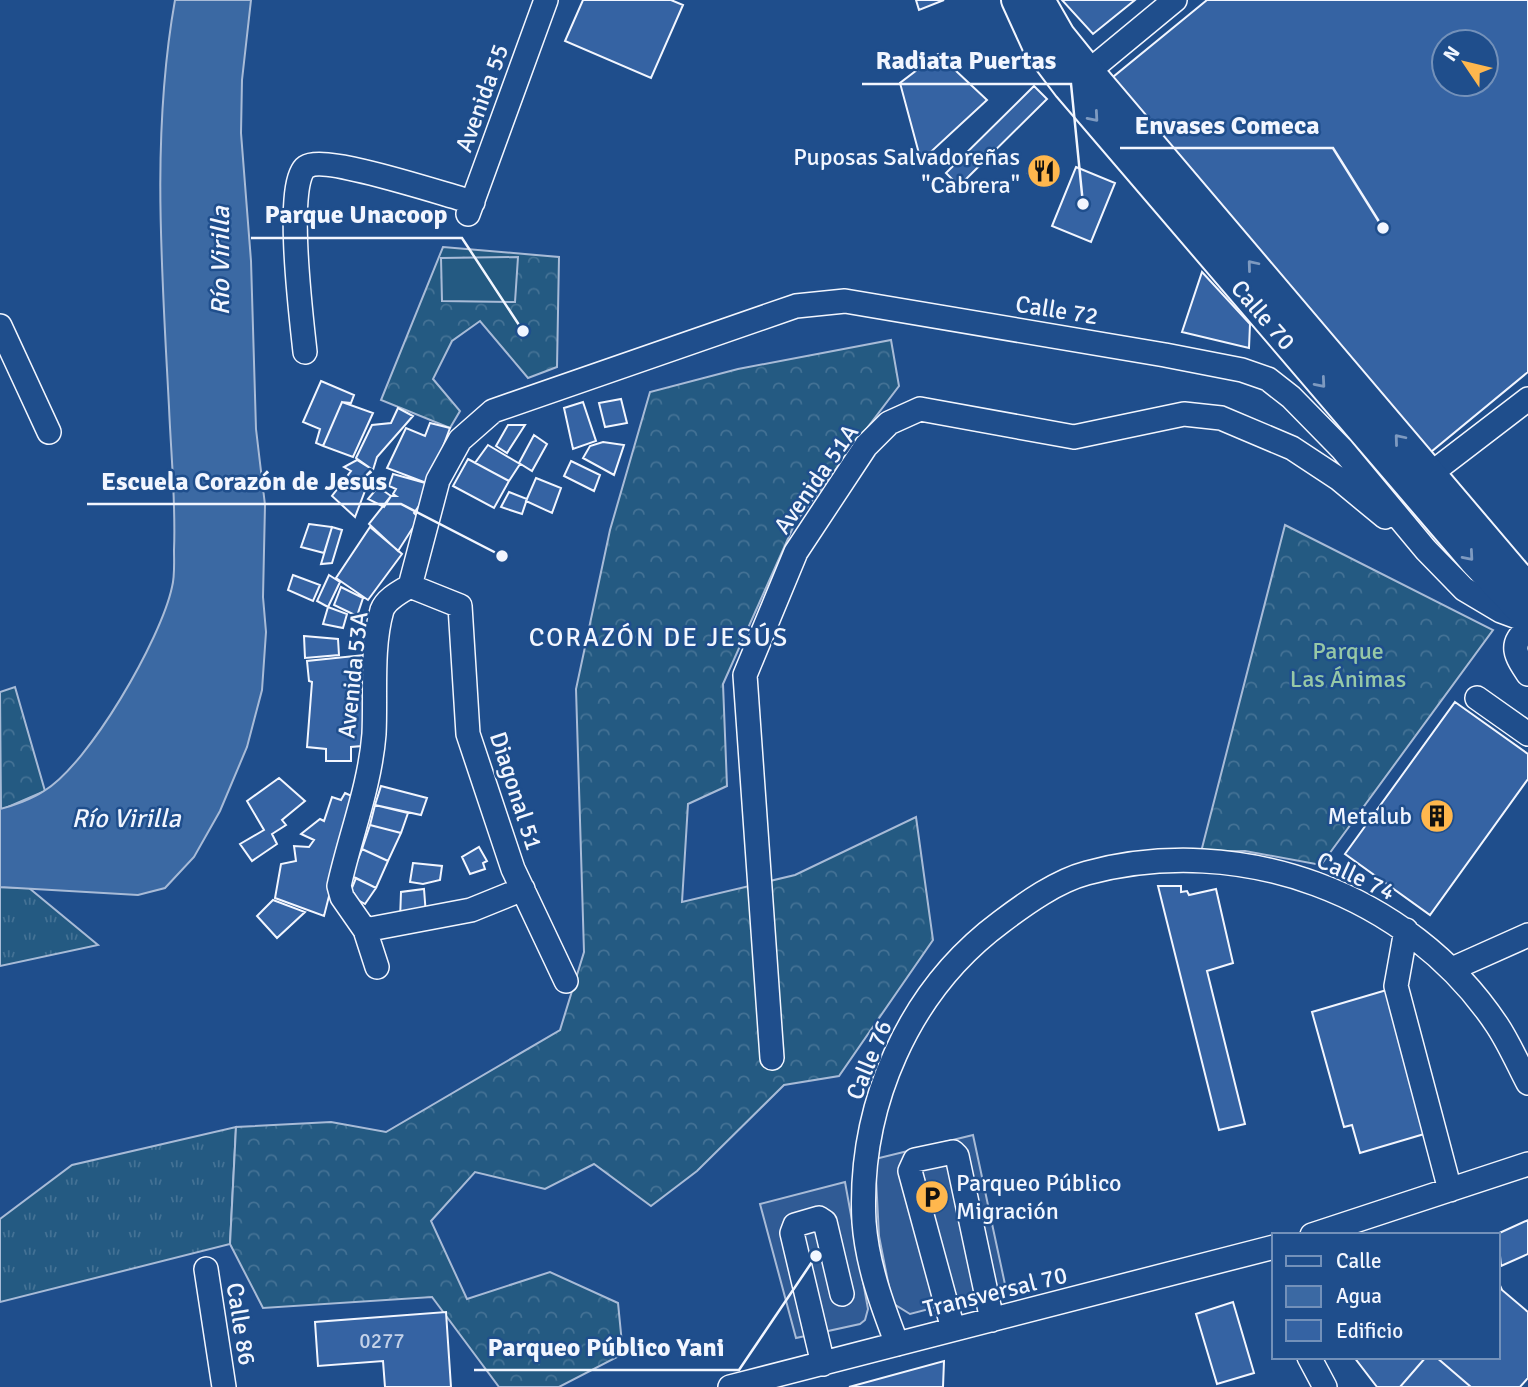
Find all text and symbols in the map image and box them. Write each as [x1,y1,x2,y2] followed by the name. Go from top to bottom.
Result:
[1430,28,1500,98] north arrow
[862,37,1071,84] callout: Radiata Puertas
[449,40,515,156] street label: Avenida 55
[1438,42,1466,66] text: N
[876,45,1056,77] text: Radiata Puertas
[1120,101,1333,148] callout: Envases Comeca
[1086,109,1098,122] one-way arrow
[1134,110,1320,142] text: Envases Comeca
[793,142,1020,200] place label: Puposas Salvadoreñas "Cabrera"
[1025,152,1063,190] restaurant icon: Puposas Salvadoreñas "Cabrera"
[251,191,462,238] callout: Parque Unacoop
[264,199,448,231] text: Parque Unacoop
[205,206,237,316] water label: Río Virilla
[1248,261,1260,274] one-way arrow
[1224,274,1302,356] street label: Calle 70
[1014,289,1100,331] street label: Calle 72
[1313,374,1325,387] one-way arrow
[767,418,865,540] street label: Avenida 51A
[1394,435,1407,447] one-way arrow
[87,457,401,504] callout: Escuela Corazón de Jesús
[101,466,387,498] text: Escuela Corazón de Jesús
[1461,547,1473,560] one-way arrow
[331,610,375,740] street label: Avenida 53A
[529,622,789,654] district label: CORAZÓN DE JESÚS
[1290,636,1406,694] park label: Parque Las Ánimas
[483,728,549,854] street label: Diagonal 51
[1418,797,1456,835] building icon: Metalub
[1327,801,1412,831] place label: Metalub
[71,803,181,835] water label: Río Virilla
[1312,845,1400,907] street label: Calle 74
[839,1016,899,1104] street label: Calle 76
[956,1168,1122,1226] place label: Parqueo Público Migración
[913,1178,951,1216] parking icon: Parqueo Público Migración
[1272,1233,1500,1359] legend
[1336,1248,1382,1274] text: Calle
[920,1260,1070,1324] street label: Transversal 70
[220,1281,262,1367] street label: Calle 86
[1336,1283,1382,1309] text: Agua
[1336,1318,1403,1344] text: Edificio
[474,1323,739,1370] callout: Parqueo Público Yani
[359,1328,405,1354] house number: 0277
[488,1332,724,1364] text: Parqueo Público Yani

